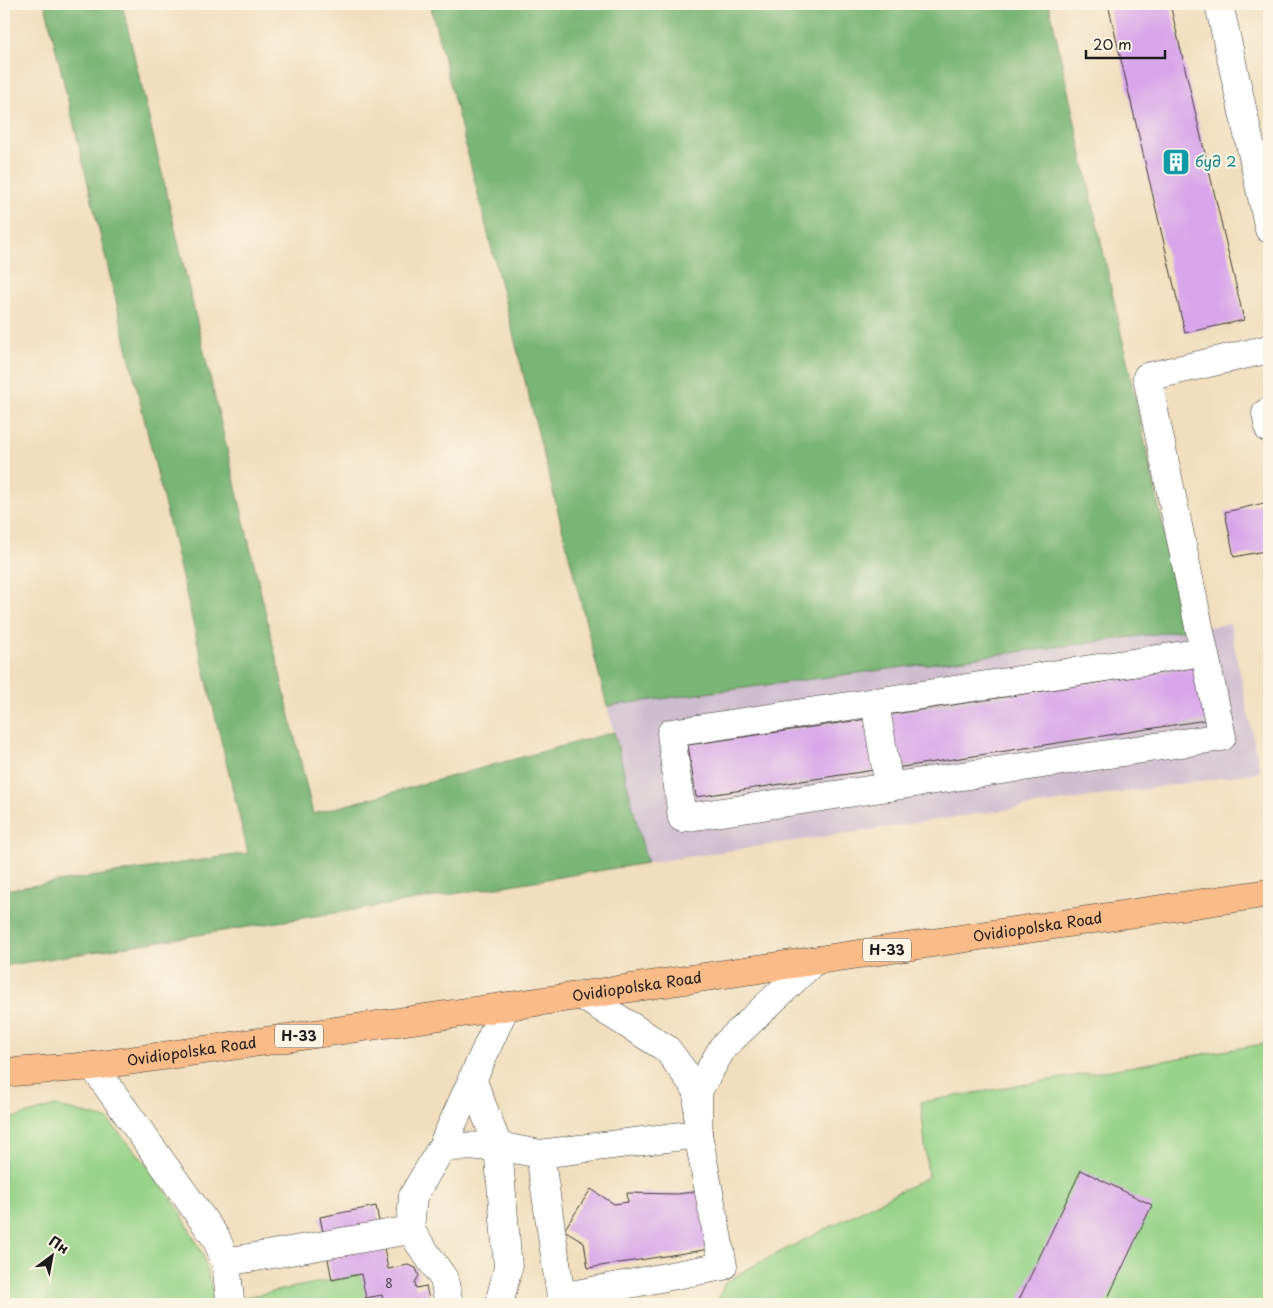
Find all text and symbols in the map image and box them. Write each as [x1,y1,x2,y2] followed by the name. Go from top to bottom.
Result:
[1086,28,1164,60] scale bar
[1093,32,1132,55] text: 20 m
[1161,147,1191,177] building icon: буд 2
[1195,149,1237,172] place label: буд 2
[971,905,1104,947] street label: Ovidiopolska Road
[863,938,911,962] road number: Н-33
[570,965,703,1007] street label: Ovidiopolska Road
[275,1024,323,1048] road number: Н-33
[125,1030,258,1071] street label: Ovidiopolska Road
[28,1230,78,1280] north arrow
[45,1230,73,1259] text: Пн
[385,1274,393,1292] house number: 8

